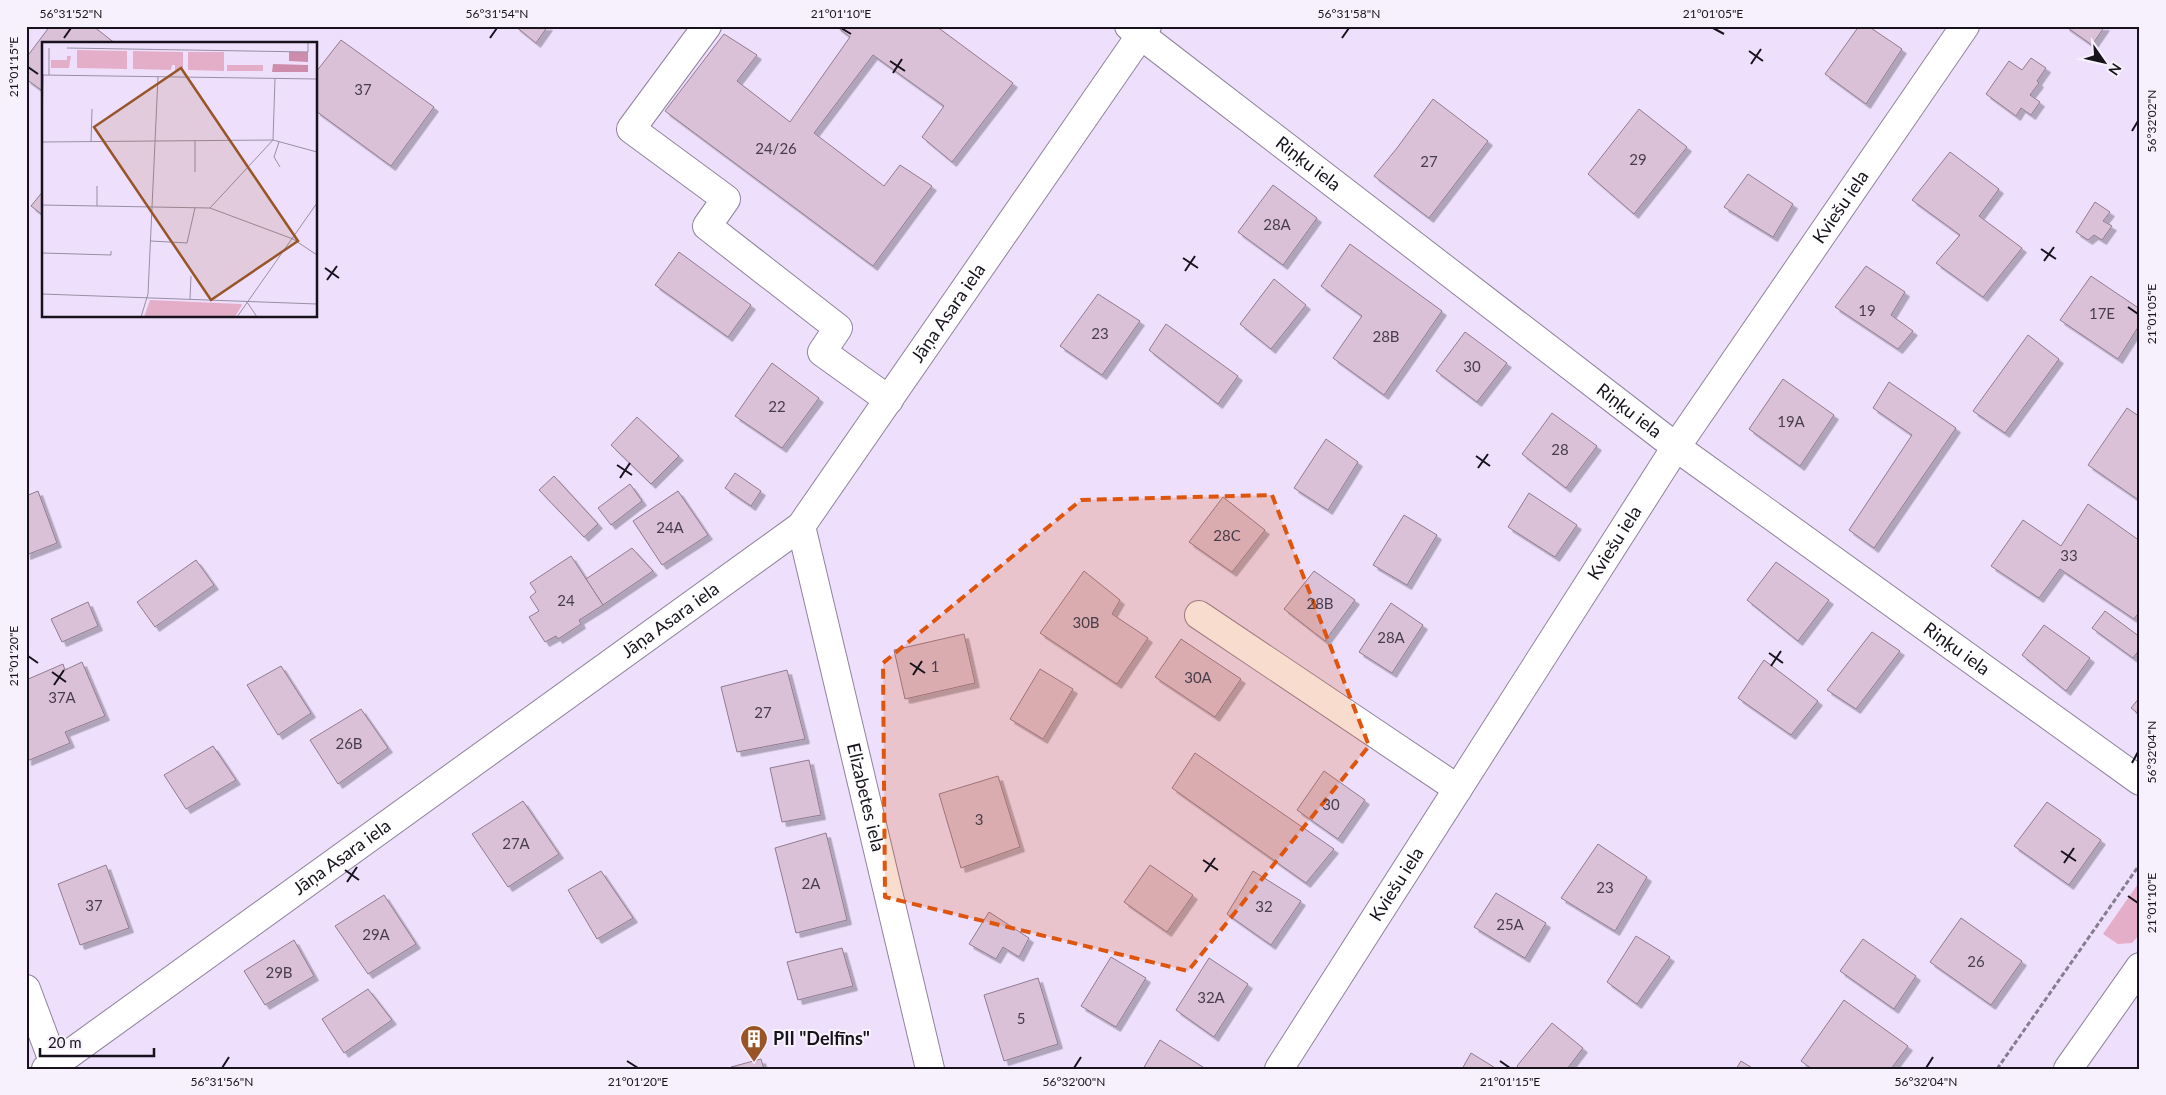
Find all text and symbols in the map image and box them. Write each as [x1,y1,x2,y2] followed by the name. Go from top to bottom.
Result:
[40,6,102,21] text: 56°31'52"N
[466,6,528,21] text: 56°31'54"N
[811,6,871,21] text: 21°01'10"E
[1318,6,1380,21] text: 56°31'58"N
[1683,6,1743,21] text: 21°01'05"E
[6,37,21,97] text: 21°01'15"E
[2078,38,2128,88] north arrow
[42,42,318,318] inset map
[2105,60,2125,79] text: N
[354,80,372,98] house number: 37
[2144,90,2159,152] text: 56°32'02"N
[1272,131,1346,195] street label: Riņķu iela
[755,139,797,157] house number: 24/26
[1629,150,1647,168] house number: 29
[1420,152,1438,170] house number: 27
[1807,166,1873,247] street label: Kviešu iela
[1263,215,1292,233] house number: 28A
[906,259,989,366] street label: Jāņa Asara iela
[2144,284,2159,344] text: 21°01'05"E
[1858,301,1876,319] house number: 19
[2089,304,2115,322] house number: 17E
[1091,324,1109,342] house number: 23
[1372,327,1400,345] house number: 28B
[1463,357,1481,375] house number: 30
[1593,378,1667,442] street label: Riņķu iela
[768,397,786,415] house number: 22
[1777,412,1806,430] house number: 19A
[1551,440,1569,458] house number: 28
[1582,501,1646,584] street label: Kviešu iela
[656,518,685,536] house number: 24A
[1213,526,1241,544] house number: 28C
[2060,546,2078,564] house number: 33
[617,577,723,662] street label: Jāņa Asara iela
[557,591,575,609] house number: 24
[1306,594,1334,612] house number: 28B
[1072,613,1100,631] house number: 30B
[1920,617,1995,679] street label: Riņķu iela
[6,626,21,686] text: 21°01'20"E
[1377,628,1406,646] house number: 28A
[931,657,939,675] house number: 1
[1184,668,1213,686] house number: 30A
[48,688,77,706] house number: 37A
[754,703,772,721] house number: 27
[2144,721,2159,783] text: 56°32'04"N
[335,734,363,752] house number: 26B
[843,741,890,854] street label: Elizabetes iela
[1322,795,1340,813] house number: 30
[975,810,983,828] house number: 3
[288,814,394,899] street label: Jāņa Asara iela
[502,834,531,852] house number: 27A
[1364,843,1428,925] street label: Kviešu iela
[2144,873,2159,933] text: 21°01'10"E
[802,874,821,892] house number: 2A
[1596,878,1614,896] house number: 23
[85,896,103,914] house number: 37
[1255,897,1273,915] house number: 32
[1496,915,1525,933] house number: 25A
[362,925,391,943] house number: 29A
[1967,952,1985,970] house number: 26
[265,963,293,981] house number: 29B
[1197,988,1226,1006] house number: 32A
[1017,1009,1025,1027] house number: 5
[739,1024,769,1063] building icon: PII "Delfīns"
[40,1025,154,1057] scale bar
[773,1027,870,1049] place label: PII "Delfīns"
[48,1033,82,1051] text: 20 m
[191,1074,253,1089] text: 56°31'56"N
[608,1074,668,1089] text: 21°01'20"E
[1043,1074,1105,1089] text: 56°32'00"N
[1480,1074,1540,1089] text: 21°01'15"E
[1895,1074,1957,1089] text: 56°32'04"N

